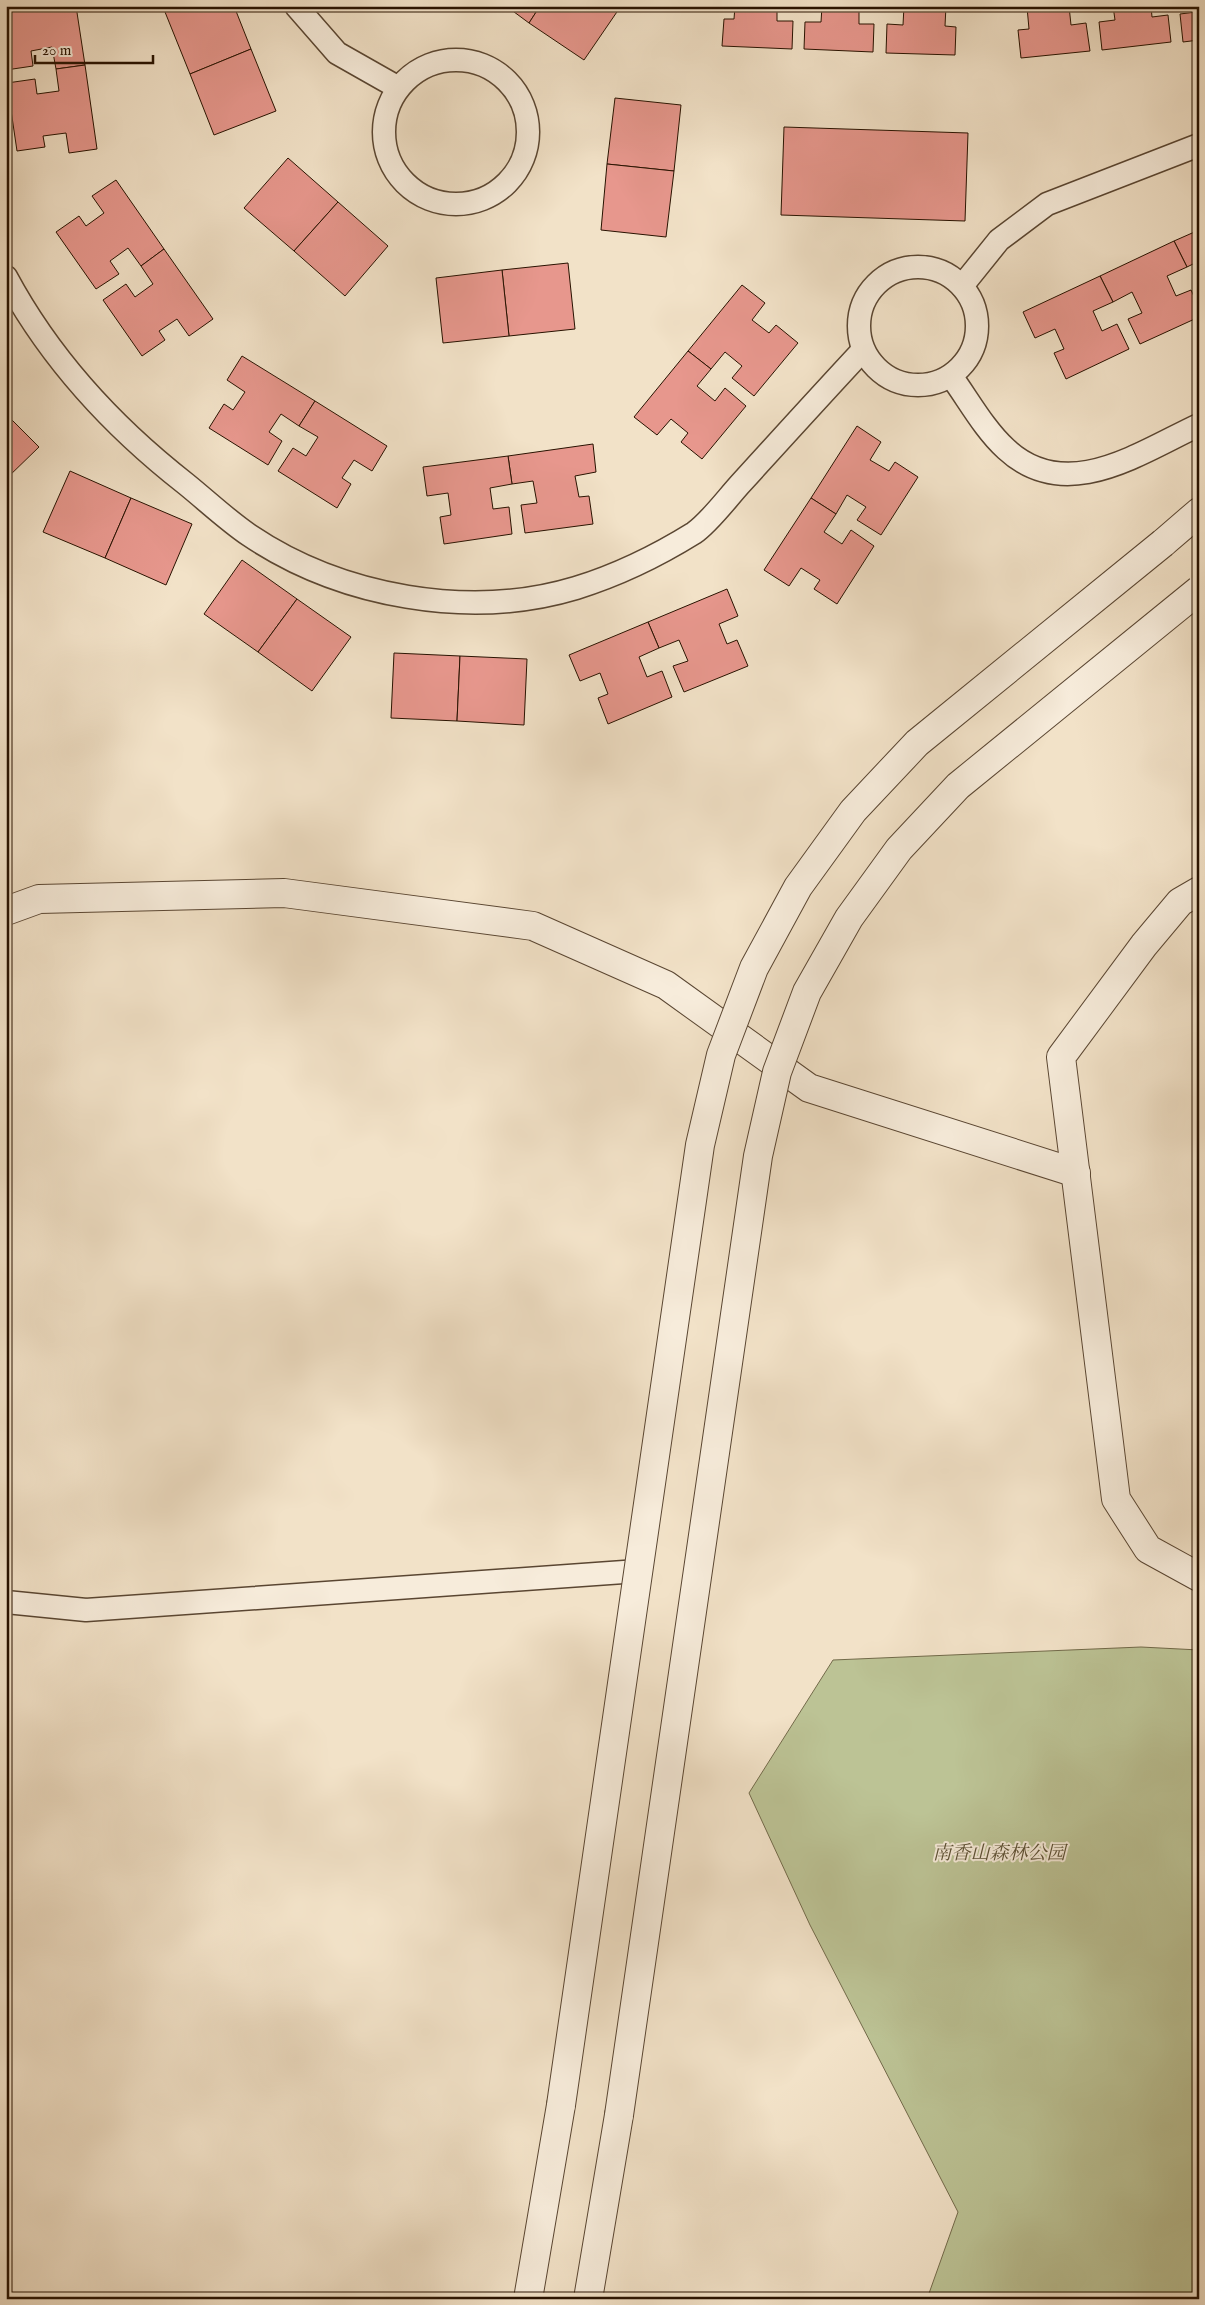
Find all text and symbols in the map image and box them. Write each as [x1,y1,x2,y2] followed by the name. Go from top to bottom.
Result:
[35,32,152,64] scale bar
[42,41,72,60] text: 20 m
[932,1842,1068,1866] park label: 南香山森林公园

